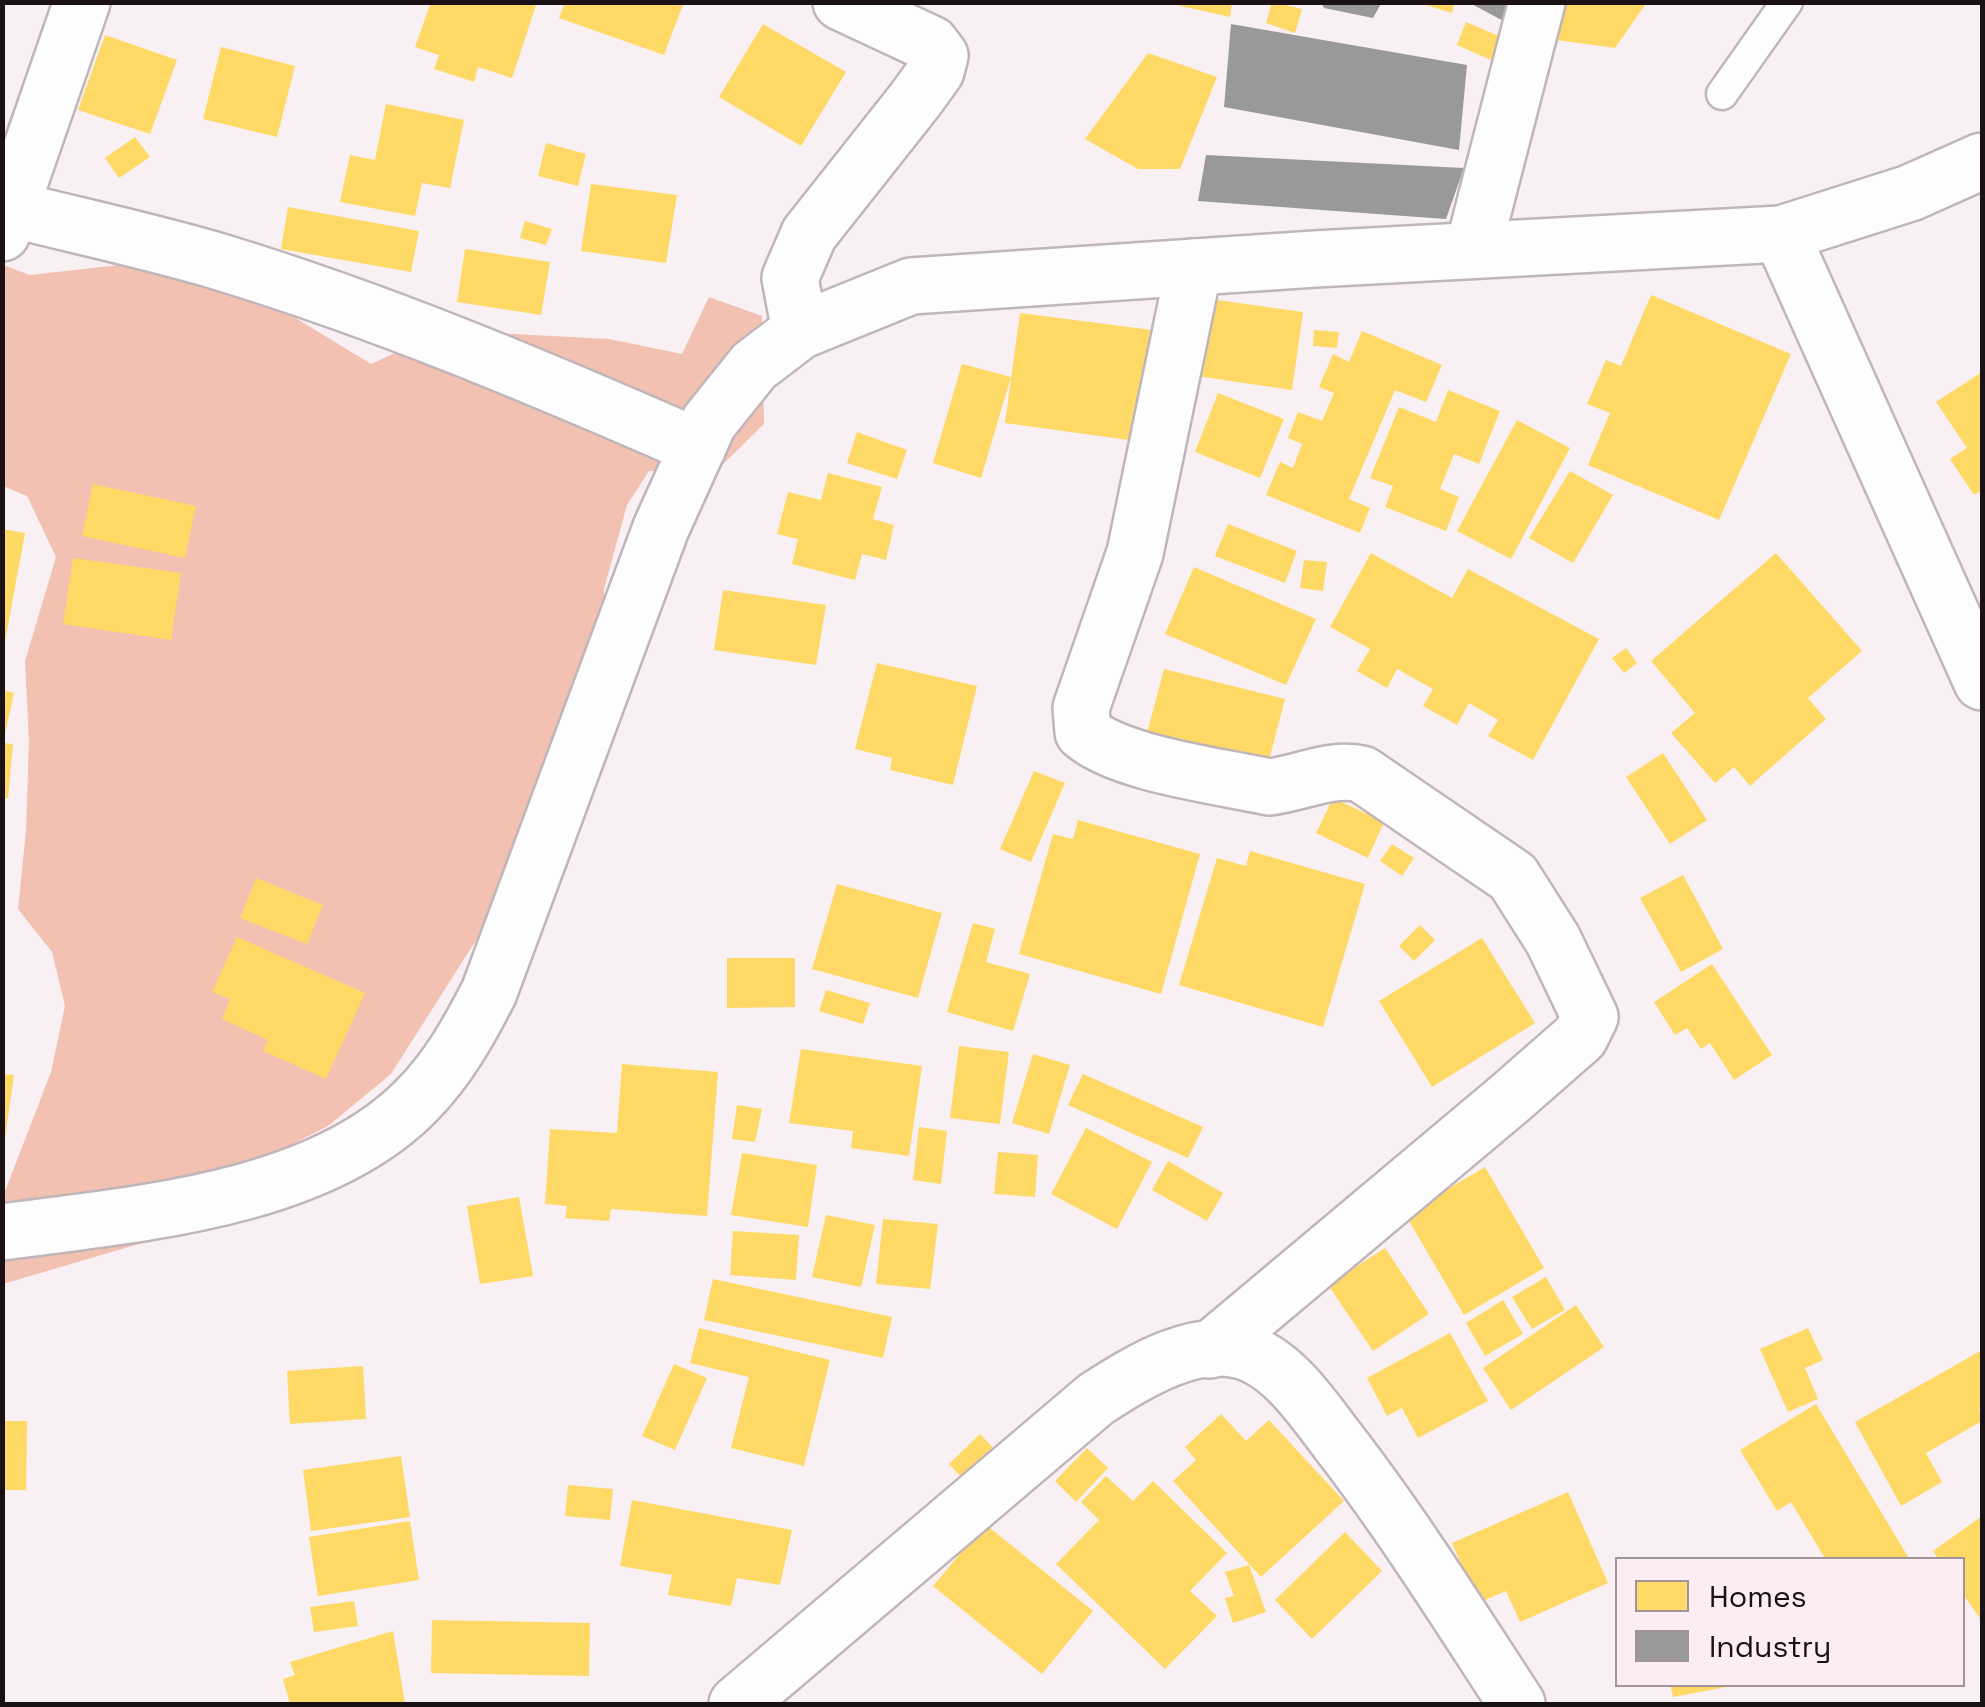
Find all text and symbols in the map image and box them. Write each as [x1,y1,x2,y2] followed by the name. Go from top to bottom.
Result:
[1615,1557,1965,1687] legend
[1709,1577,1807,1616] text: Homes
[1709,1627,1831,1666] text: Industry

